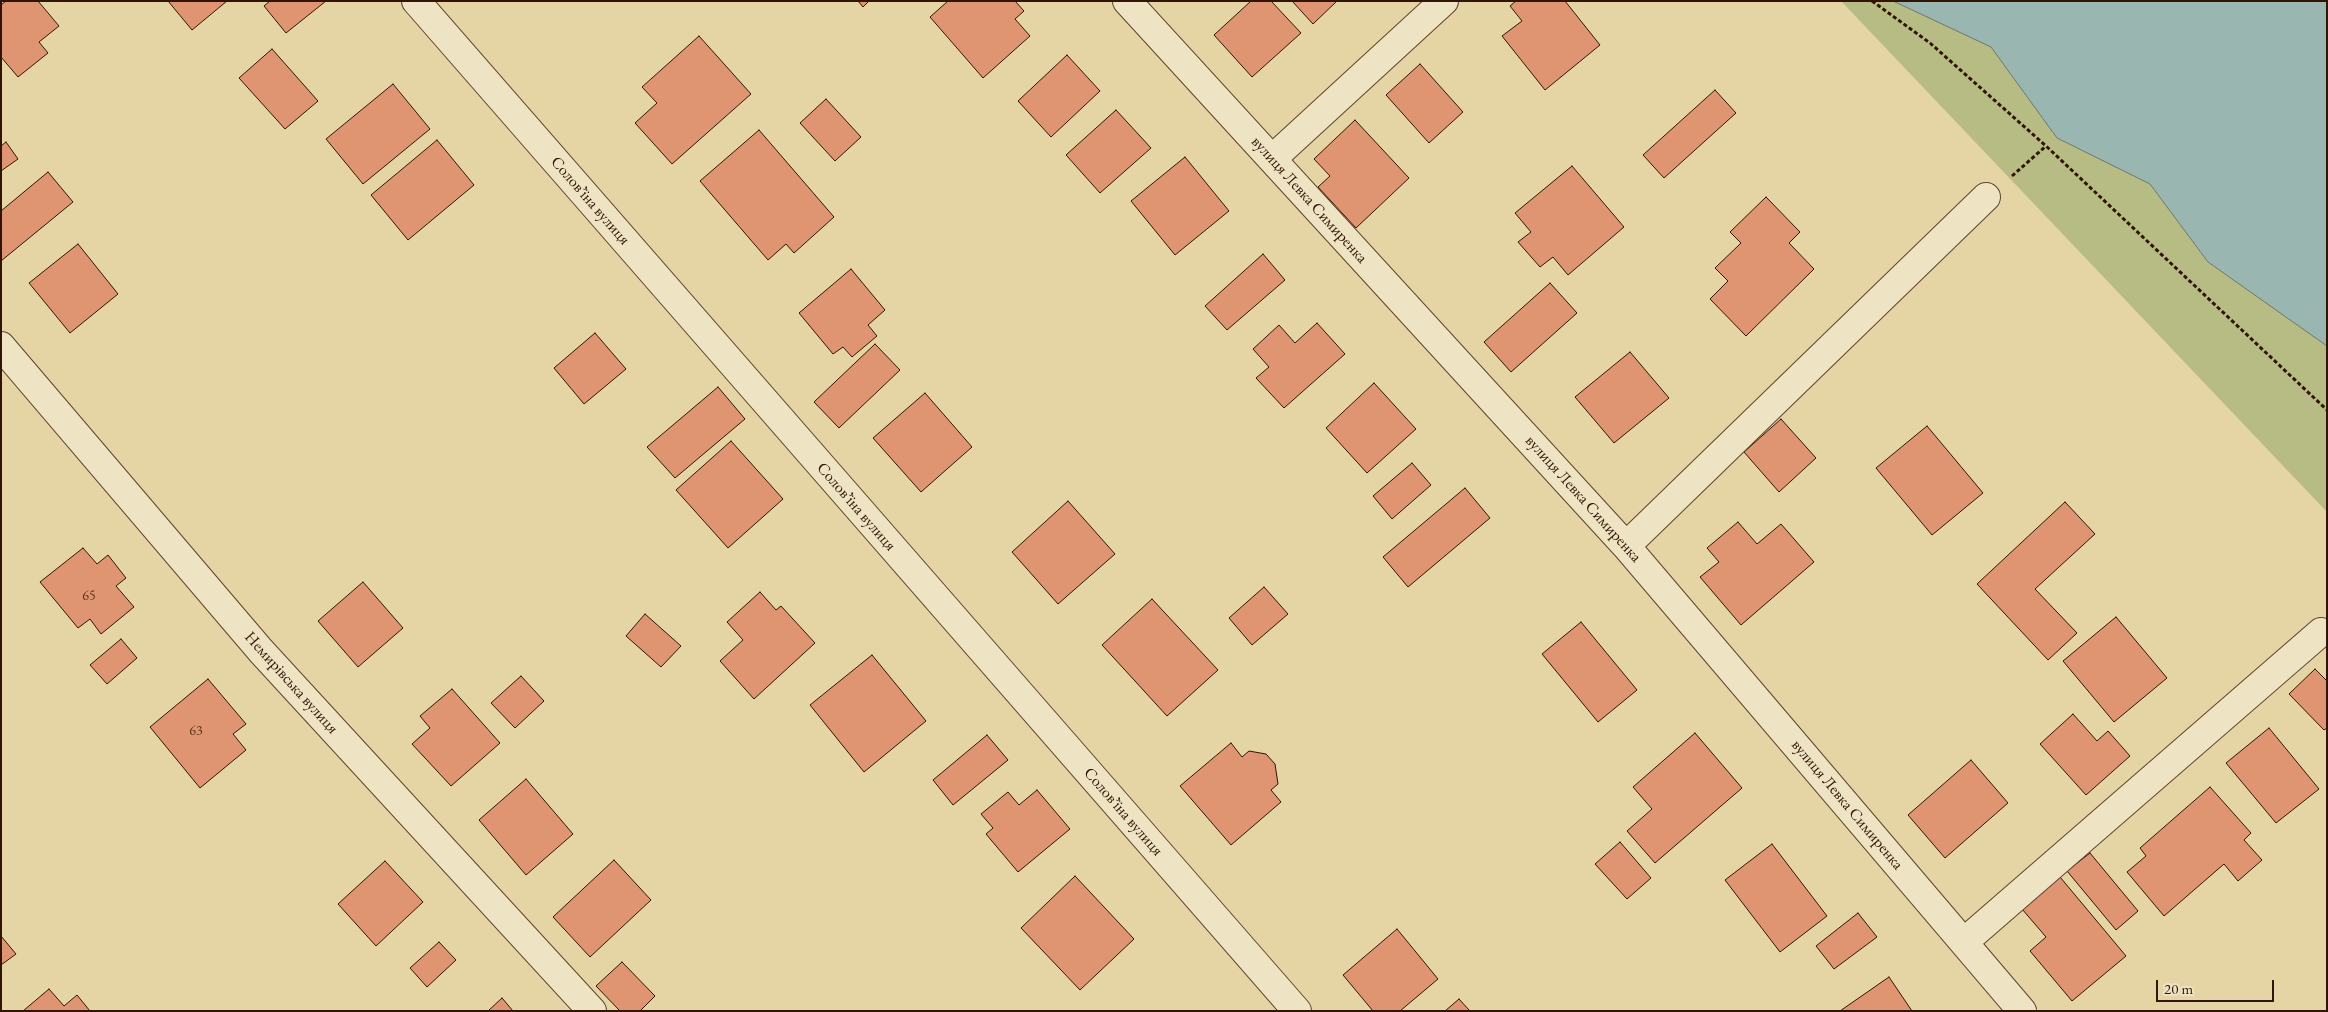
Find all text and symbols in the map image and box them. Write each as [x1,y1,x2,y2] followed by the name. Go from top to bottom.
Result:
[1247,133,1371,267] street label: вулиця Левка Симиренка
[546,153,634,249] street label: Соловʼїна вулиця
[1521,432,1645,566] street label: вулиця Левка Симиренка
[812,459,900,555] street label: Соловʼїна вулиця
[82,588,96,604] house number: 65
[240,628,342,738] street label: Немирівська вулиця
[189,723,203,739] house number: 63
[1787,736,1907,874] street label: вулиця Левка Симиренка
[1079,764,1167,860] street label: Соловʼїна вулиця
[2158,970,2276,1002] scale bar
[2164,979,2193,998] text: 20 m

